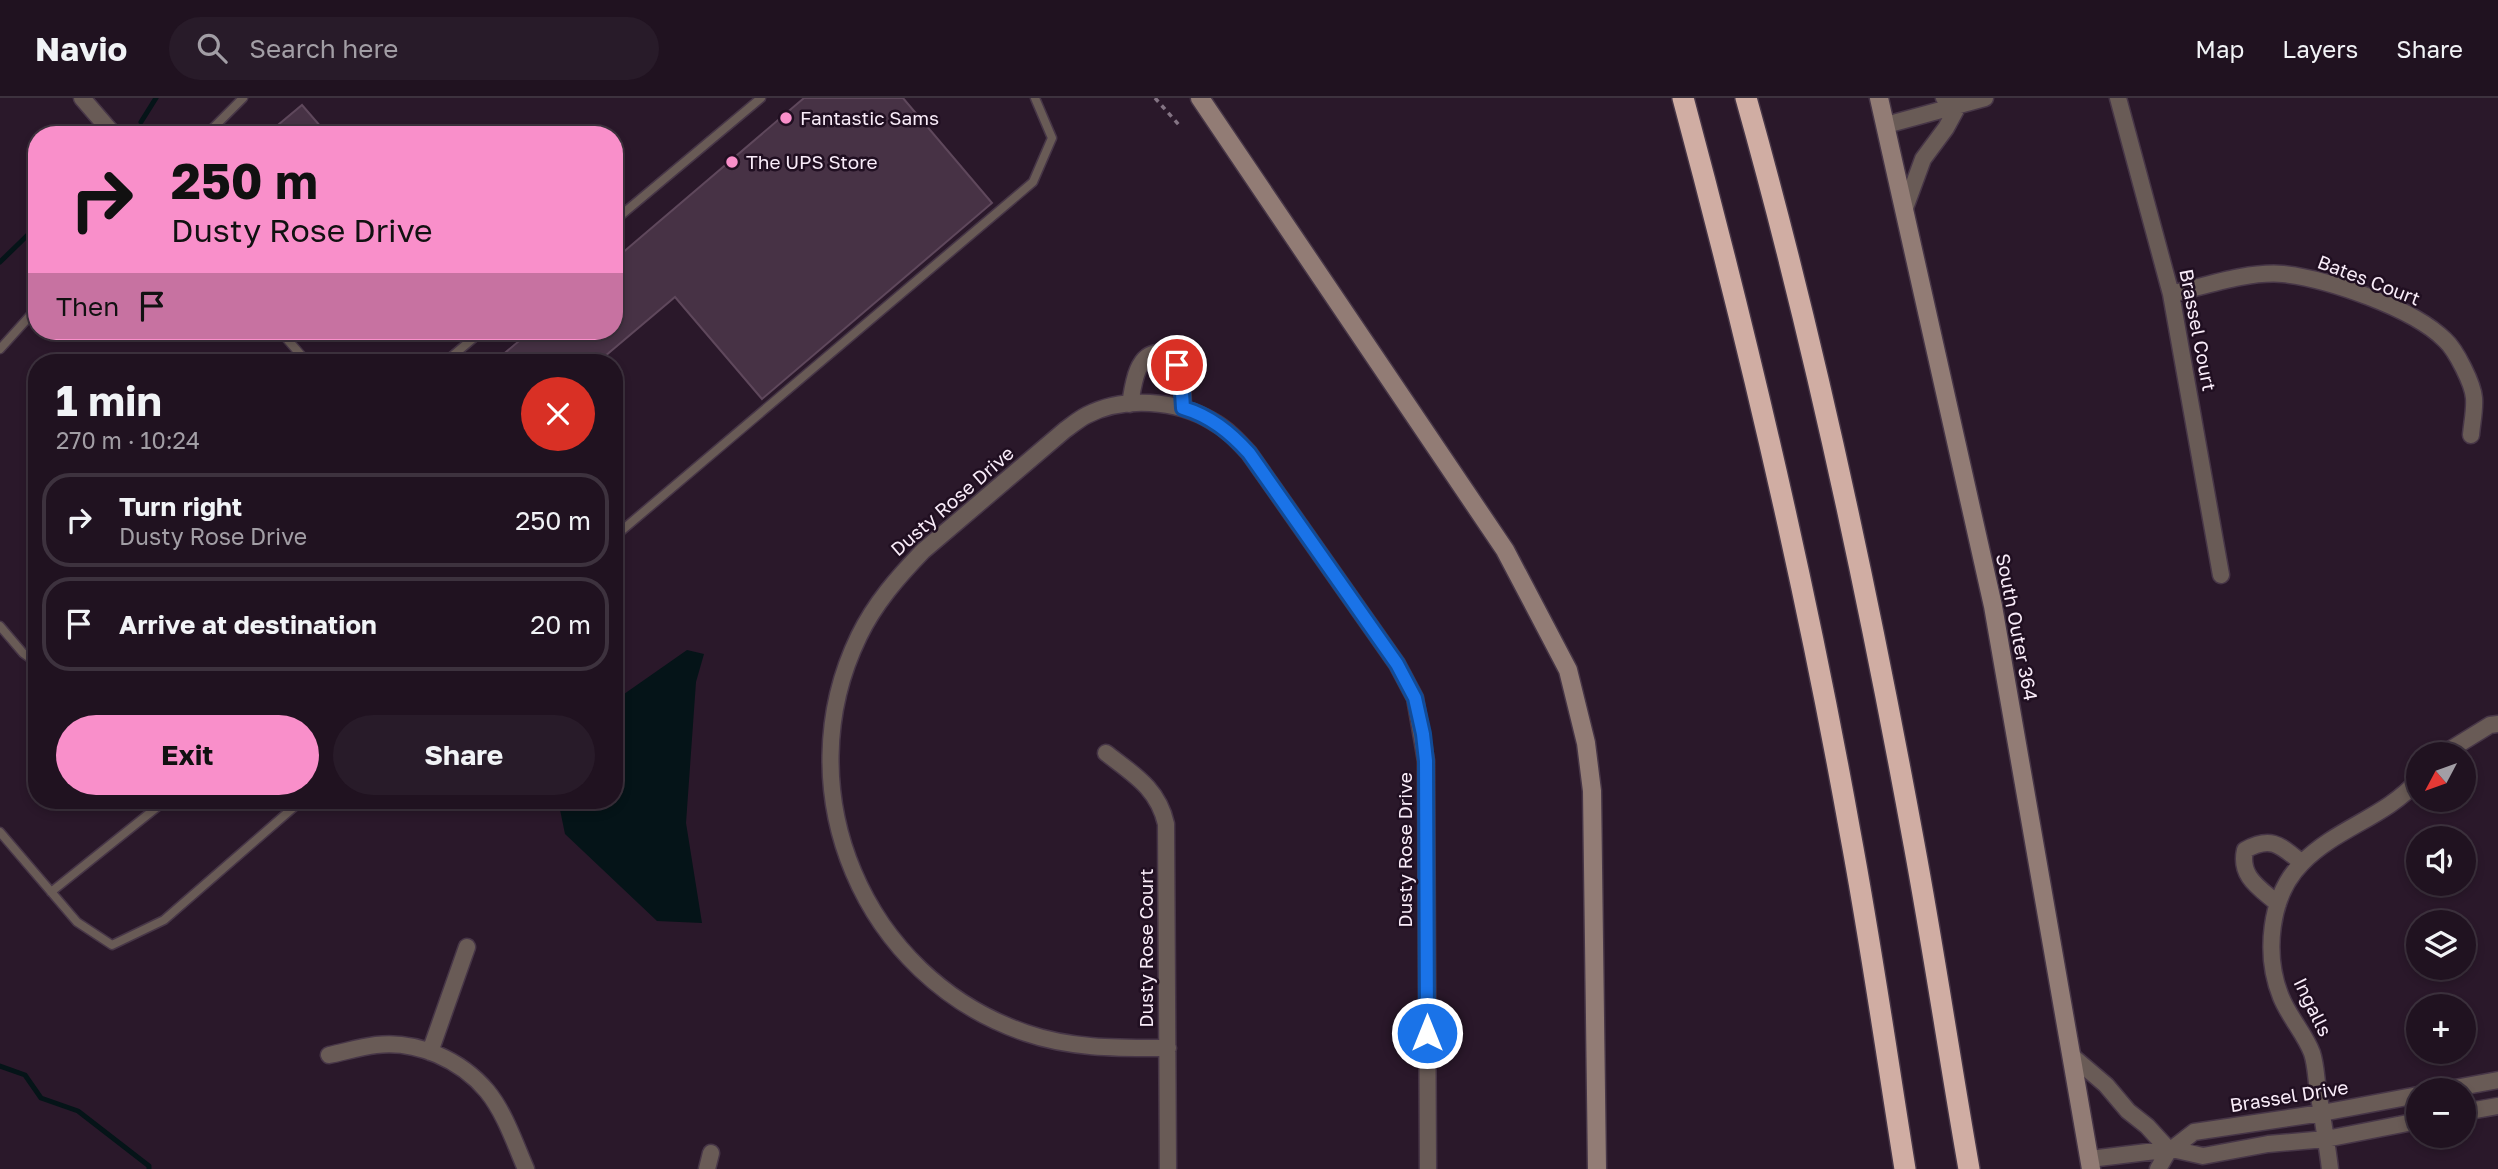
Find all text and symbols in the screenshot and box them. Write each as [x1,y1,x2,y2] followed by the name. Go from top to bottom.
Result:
[169,17,659,80] search box
[35,29,127,68] text: Navio
[193,29,231,67] icon: search
[249,33,398,64] text: Search here
[2195,34,2244,63] text: Map
[2282,34,2358,63] text: Layers
[2396,34,2463,63] text: Share
[800,106,939,129] place label: Fantastic Sams
[778,110,794,126] marker: Fantastic Sams
[746,150,877,173] place label: The UPS Store
[171,151,318,210] text: 250 m
[56,154,147,245] icon: right
[724,154,740,170] marker: The UPS Store
[171,211,433,249] text: Dusty Rose Drive
[2315,249,2424,310] street label: Bates Court
[2175,267,2222,393] street label: Brassel Court
[133,287,171,325] icon: arrive
[56,291,119,322] text: Then
[1147,335,1207,395] pin
[1158,346,1196,384] icon: arrive
[56,375,162,425] text: 1 min
[521,377,595,451] button: close
[56,426,200,454] text: 270 m · 10:24
[886,441,1018,560] street label: Dusty Rose Drive
[119,491,242,522] text: Turn right
[60,501,98,539] icon: right
[515,505,591,536] text: 250 m
[119,522,307,550] text: Dusty Rose Drive
[1992,551,2043,703] street label: South Outer 364
[60,605,98,643] icon: arrive
[119,609,377,640] text: Arrive at destination
[530,609,591,640] text: 20 m
[56,715,319,795] button: Exit
[333,715,595,795] button: Share
[2406,742,2476,812] north arrow
[2406,742,2476,1148] map controls
[1393,772,1416,928] street label: Dusty Rose Drive
[2406,826,2476,896] button: sound
[1134,868,1157,1028] street label: Dusty Rose Court
[2406,910,2476,980] button: layers
[2289,974,2337,1040] street label: Ingalls
[2406,994,2476,1064] button: +
[1390,996,1464,1070] position arrow
[2228,1075,2350,1116] street label: Brassel Drive
[2406,1078,2476,1148] button: −

